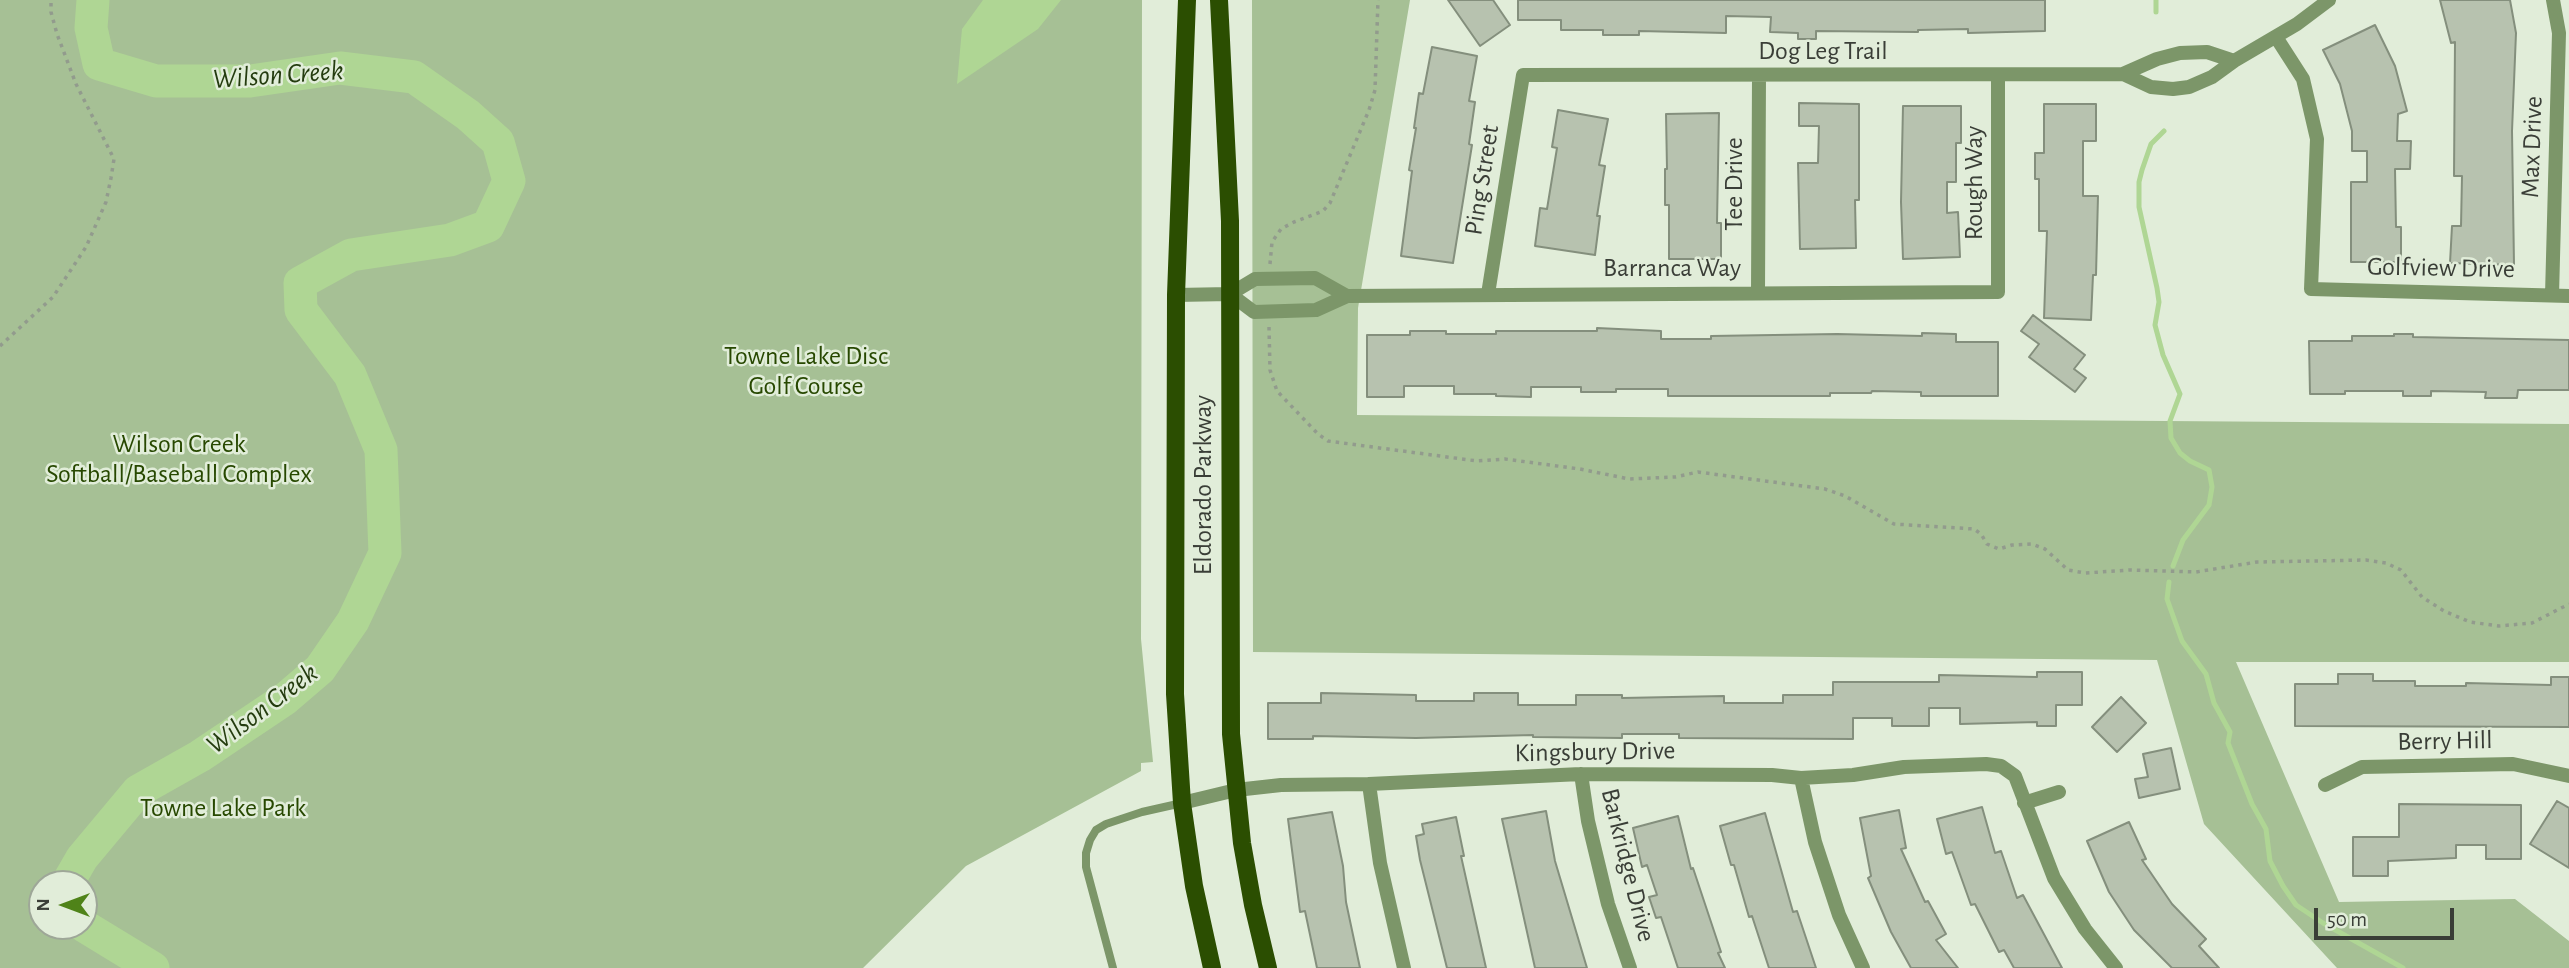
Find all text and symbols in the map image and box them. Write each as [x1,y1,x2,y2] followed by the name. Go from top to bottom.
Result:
[1758,35,1888,67] street label: Dog Leg Trail
[212,54,344,96] water label: Wilson Creek
[2515,96,2549,198] street label: Max Drive
[1458,123,1506,237] street label: Ping Street
[1958,126,1990,240] street label: Rough Way
[1718,137,1750,231] street label: Tee Drive
[2367,251,2515,285] street label: Golfview Drive
[1603,252,1741,284] street label: Barranca Way
[724,340,888,402] park label: Towne Lake Disc Golf Course
[1187,395,1219,575] street label: Eldorado Parkway
[46,428,312,490] park label: Wilson Creek Softball/Baseball Complex
[200,656,324,762] water label: Wilson Creek
[2397,725,2493,757] street label: Berry Hill
[1514,735,1676,769] street label: Kingsbury Drive
[1594,785,1662,945] street label: Barkridge Drive
[140,792,306,824] park label: Towne Lake Park
[28,870,98,940] north arrow
[2317,894,2457,938] scale bar
[34,898,53,912] text: N
[2327,909,2367,930] text: 50 m

